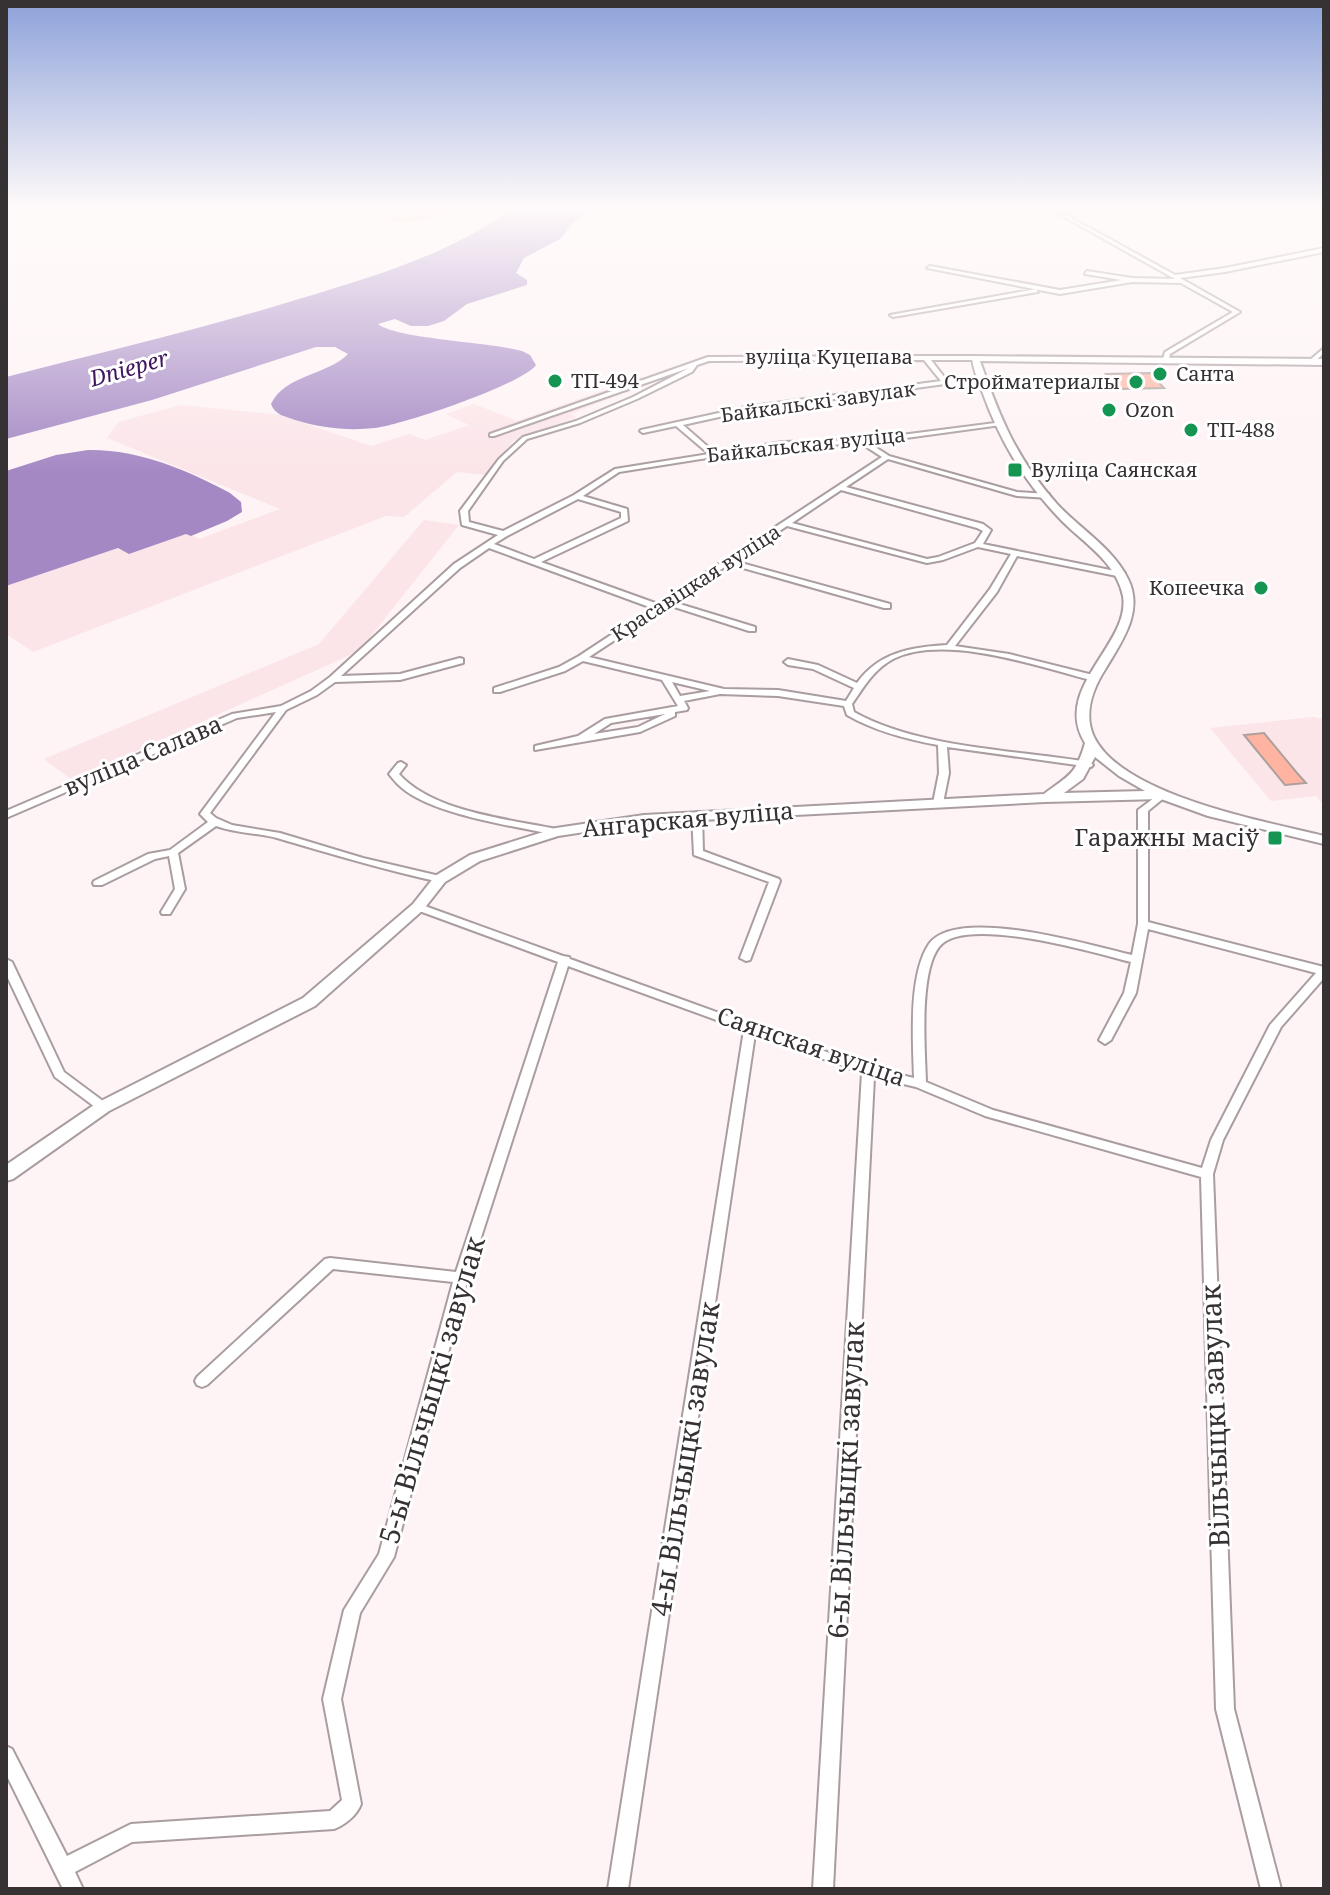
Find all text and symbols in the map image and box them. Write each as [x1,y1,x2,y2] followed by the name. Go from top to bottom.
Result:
[85,341,172,393] water label: Dnieper
[745,343,913,370] street label: вуліца Куцепава
[1176,360,1235,387] place label: Санта
[1151,365,1169,383] marker: Санта
[571,367,639,394] place label: ТП-494
[944,368,1120,395] place label: Стройматериалы
[546,372,564,390] marker: ТП-494
[1127,373,1145,391] marker: Стройматериалы
[719,374,917,429] street label: Байкальскі завулак
[1125,396,1175,423] place label: Ozon
[1100,401,1118,419] marker: Ozon
[1207,416,1275,443] place label: ТП-488
[705,421,907,468] street label: Байкальская вуліца
[1182,421,1200,439] marker: ТП-488
[1031,456,1197,483] place label: Вуліца Саянская
[1006,461,1024,479] marker: Вуліца Саянская
[606,518,786,647] street label: Красавіцкая вуліца
[1149,574,1245,601] place label: Копеечка
[1252,579,1270,597] marker: Копеечка
[58,706,227,803] street label: вуліца Салава
[581,793,795,844] street label: Ангарская вуліца
[1074,820,1259,853] place label: Гаражны масіў
[1266,829,1284,847] marker: Гаражны масіў
[713,998,910,1093] street label: Саянская вуліца
[369,1231,493,1548] street label: 5-ы Вільчыцкі завулак
[1190,1283,1238,1548] street label: Вільчыцкі завулак
[640,1299,728,1619] street label: 4-ы Вільчыцкі завулак
[818,1320,872,1640] street label: 6-ы Вільчыцкі завулак

